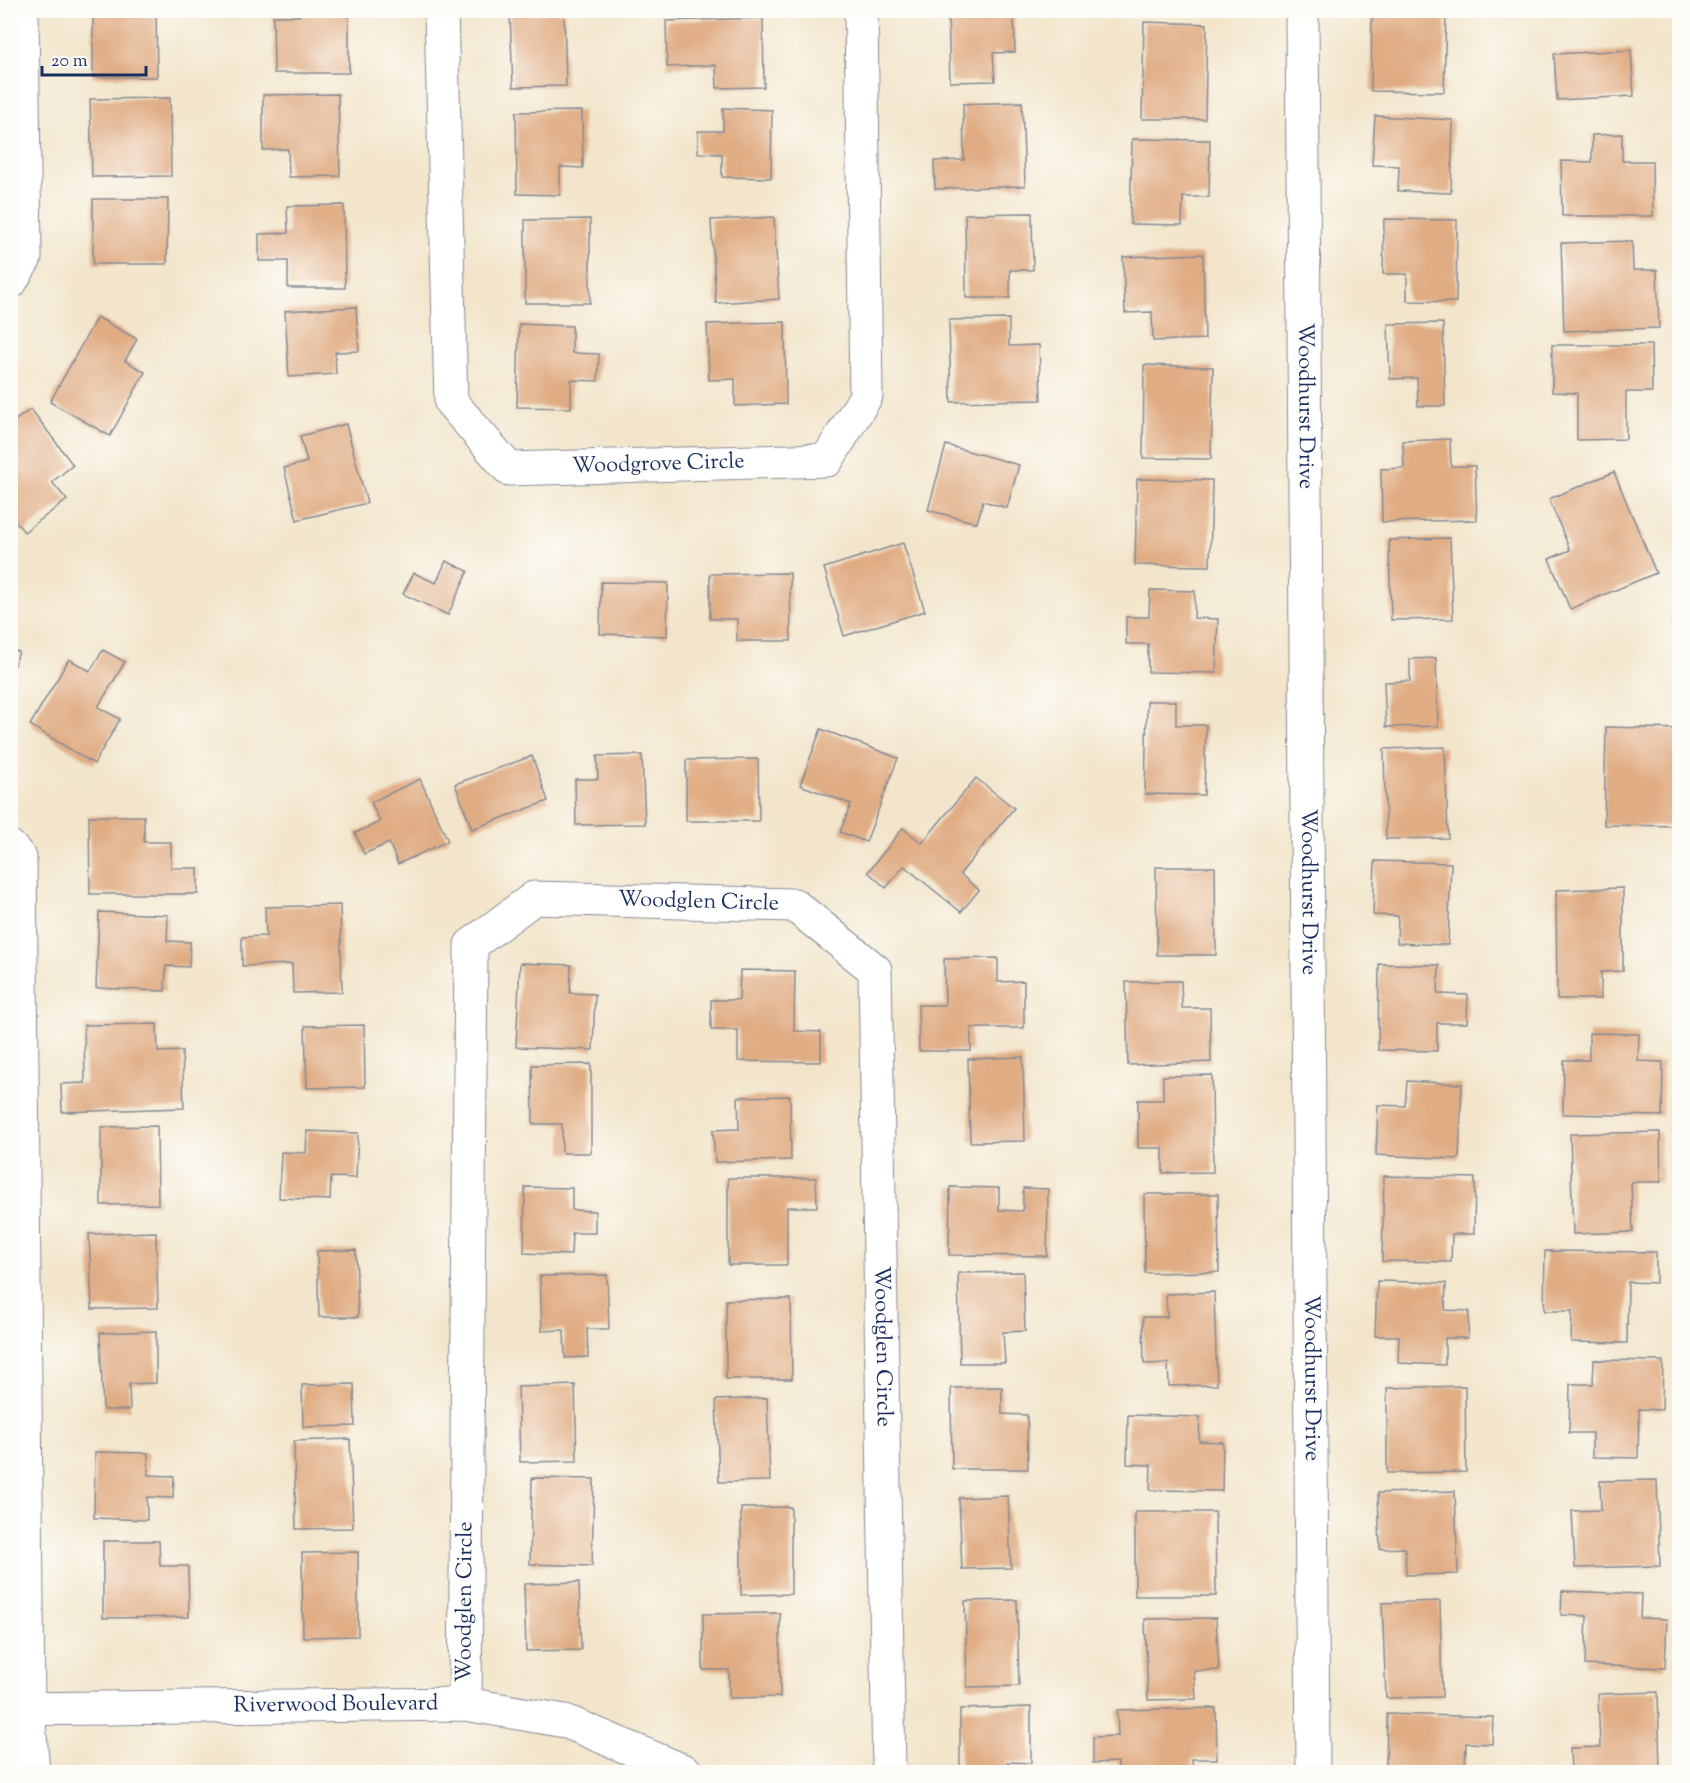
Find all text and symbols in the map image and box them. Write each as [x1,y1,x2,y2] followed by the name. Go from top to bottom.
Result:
[42,39,146,77] scale bar
[51,49,88,75] text: 20 m
[1288,323,1321,489] street label: Woodhurst Drive
[571,446,745,483] street label: Woodgrove Circle
[1291,809,1324,975] street label: Woodhurst Drive
[617,884,779,921] street label: Woodglen Circle
[864,1266,899,1427] street label: Woodglen Circle
[1294,1295,1327,1461] street label: Woodhurst Drive
[449,1521,482,1683] street label: Woodglen Circle
[233,1688,439,1723] street label: Riverwood Boulevard

